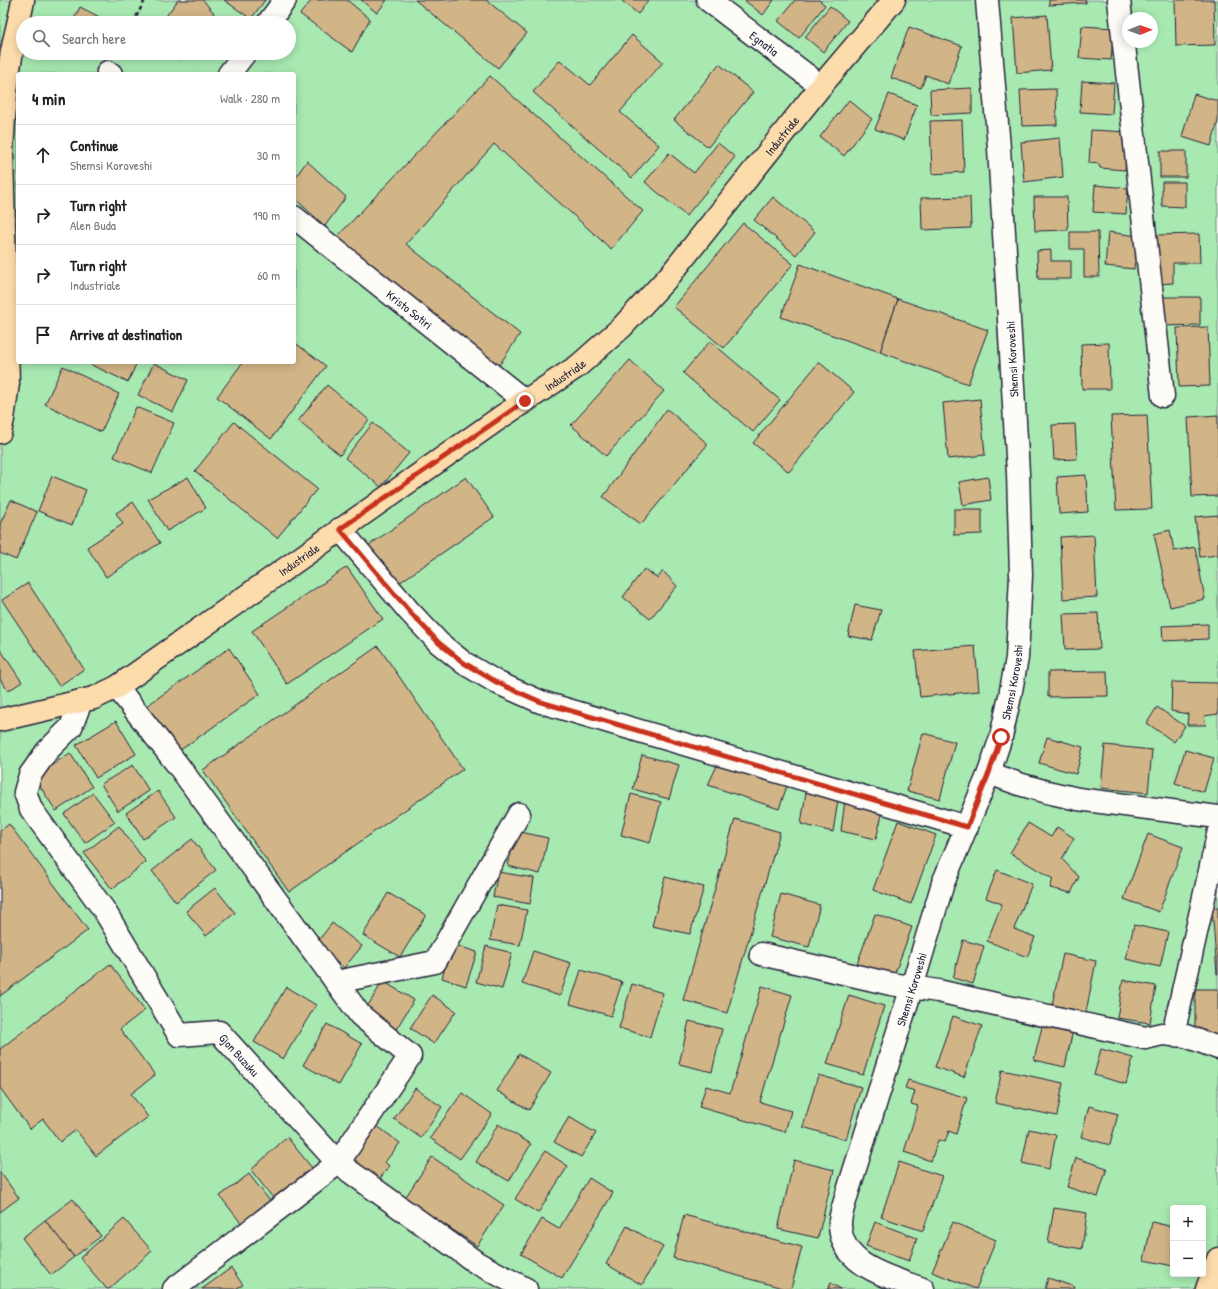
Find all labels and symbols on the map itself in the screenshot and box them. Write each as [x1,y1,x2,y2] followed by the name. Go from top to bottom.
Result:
[1122,12,1158,48] north arrow
[746,26,783,60] street label: Egnatia
[760,112,803,159] street label: Industriale
[383,286,436,333] street label: Kristo Sotiri
[1002,321,1022,397] street label: Shemsi Koroveshi
[541,355,589,395] street label: Industriale
[516,392,534,410] route end
[275,539,323,580] street label: Industriale
[997,644,1026,721] street label: Shemsi Koroveshi
[992,728,1010,746] route start
[892,950,930,1028] street label: Shemsi Koroveshi
[216,1030,264,1080] street label: Gjon Buzuku

